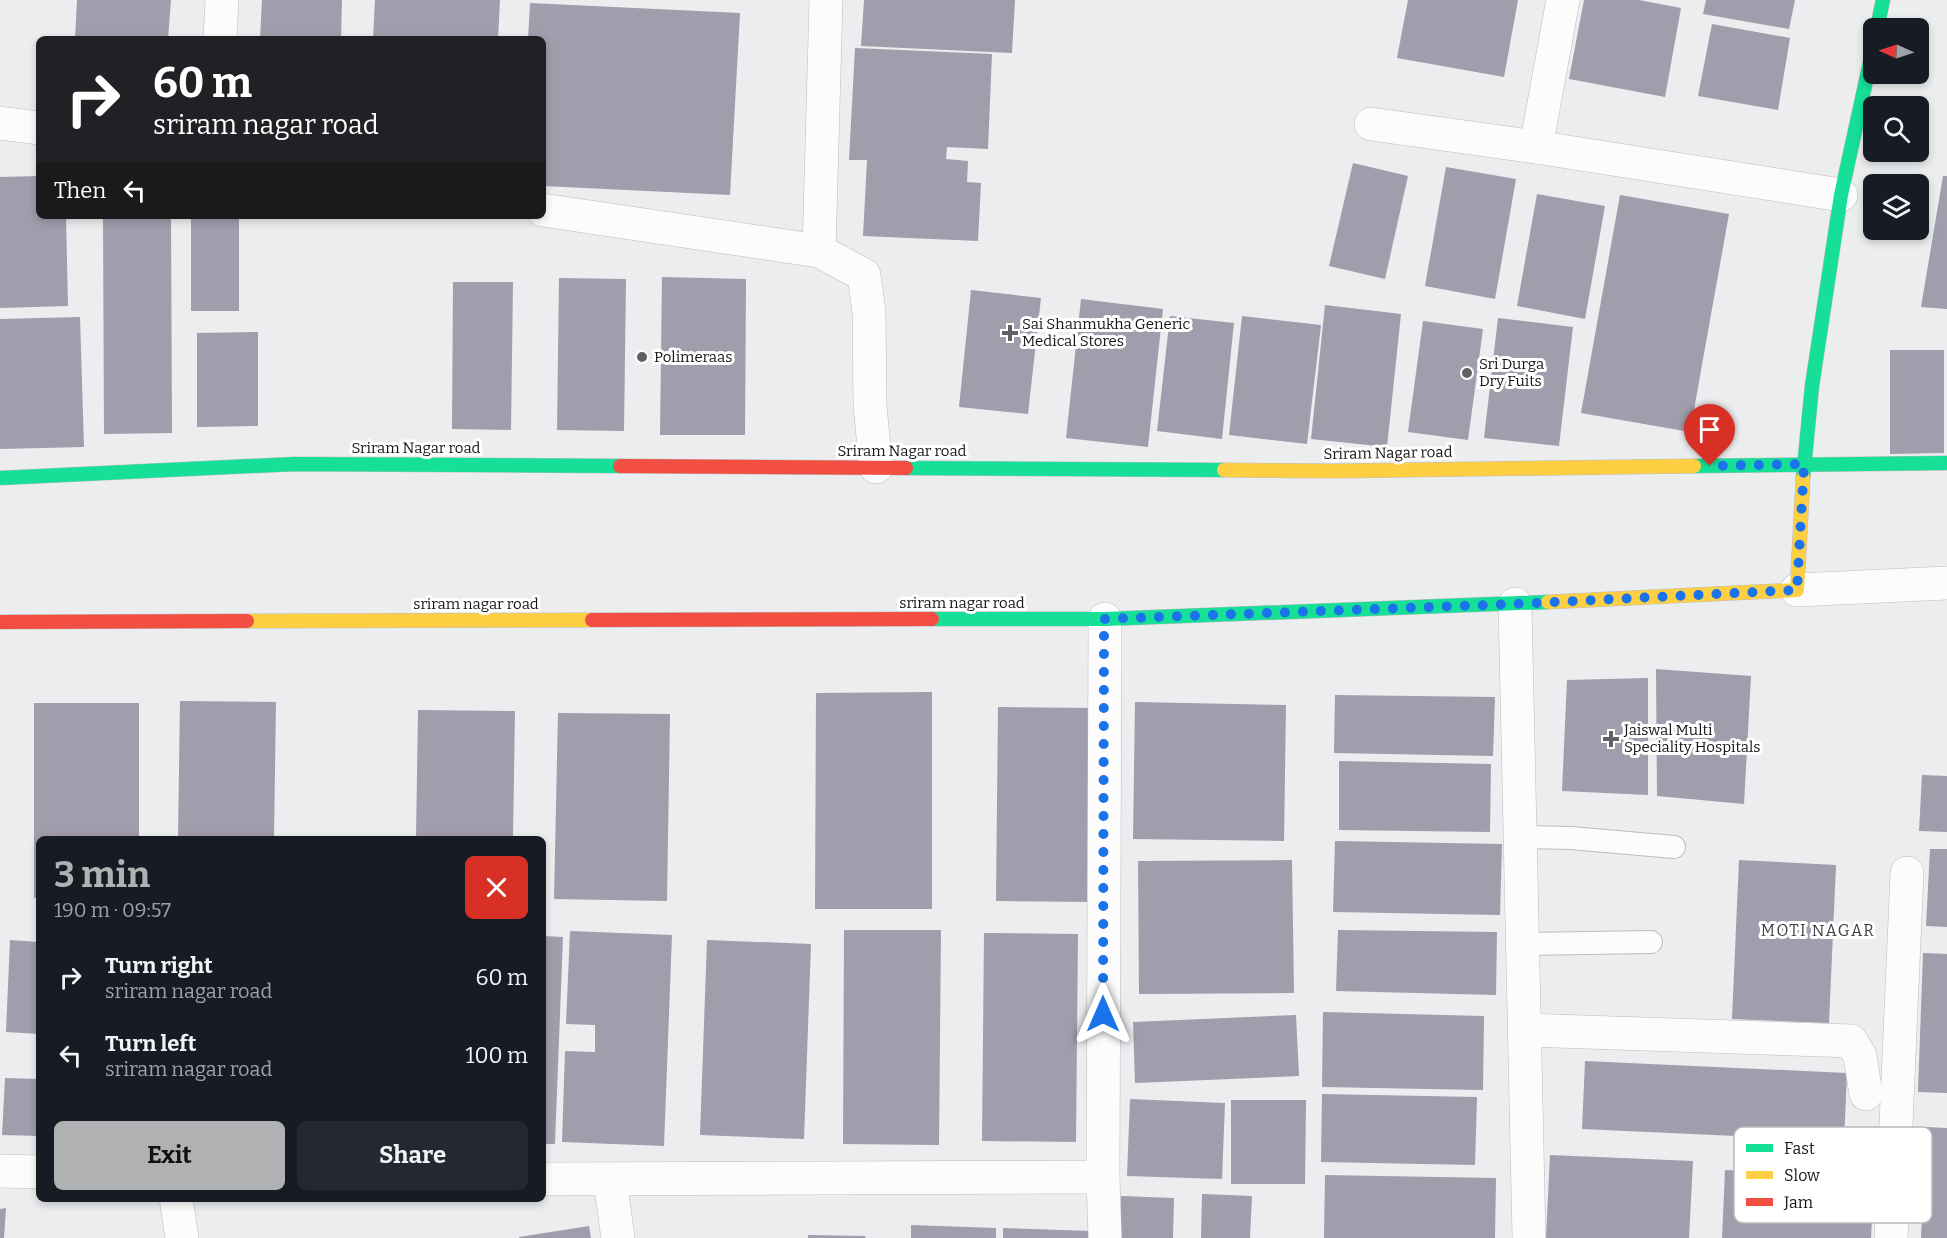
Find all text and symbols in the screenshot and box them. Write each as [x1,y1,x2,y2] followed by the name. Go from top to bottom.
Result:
[1863,18,1929,84] north arrow
[1863,18,1929,240] map controls
[153,58,252,108] text: 60 m
[54,60,132,138] icon: right
[1863,96,1929,162] button: search
[153,109,379,141] text: sriram nagar road
[118,174,151,207] icon: left
[1863,174,1929,240] button: layers
[54,177,106,204] text: Then
[1022,315,1191,350] place label: Sai Shanmukha Generic Medical Stores
[1003,326,1017,340] marker: Sai Shanmukha Generic Medical Stores
[654,348,732,366] place label: Polimeraas
[635,350,649,364] marker: Polimeraas
[1479,355,1544,390] place label: Sri Durga Dry Fuits
[1460,366,1474,380] marker: Sri Durga Dry Fuits
[1684,404,1735,466] pin
[1693,413,1726,446] icon: arrive
[352,439,481,457] street label: Sriram Nagar road
[838,442,967,460] street label: Sriram Nagar road
[1323,443,1453,463] street label: Sriram Nagar road
[899,594,1025,612] street label: sriram nagar road
[413,595,539,613] street label: sriram nagar road
[1623,721,1761,756] place label: Jaiswal Multi Speciality Hospitals
[1602,730,1620,748] marker: Jaiswal Multi Speciality Hospitals
[54,853,150,897] text: 3 min
[465,856,528,919] button: close
[54,898,171,922] text: 190 m · 09:57
[1761,921,1875,940] district label: MOTI NAGAR
[105,952,213,979] text: Turn right
[54,961,87,994] icon: right
[476,964,528,991] text: 60 m
[105,979,272,1003] text: sriram nagar road
[1071,982,1135,1046] position arrow
[105,1030,197,1057] text: Turn left
[54,1039,87,1072] icon: left
[465,1042,528,1069] text: 100 m
[105,1057,272,1081] text: sriram nagar road
[54,1121,285,1190] button: Exit
[297,1121,528,1190] button: Share
[1734,1127,1932,1223] legend
[1784,1139,1815,1158] text: Fast
[1784,1166,1820,1185] text: Slow
[1783,1193,1813,1212] text: Jam

